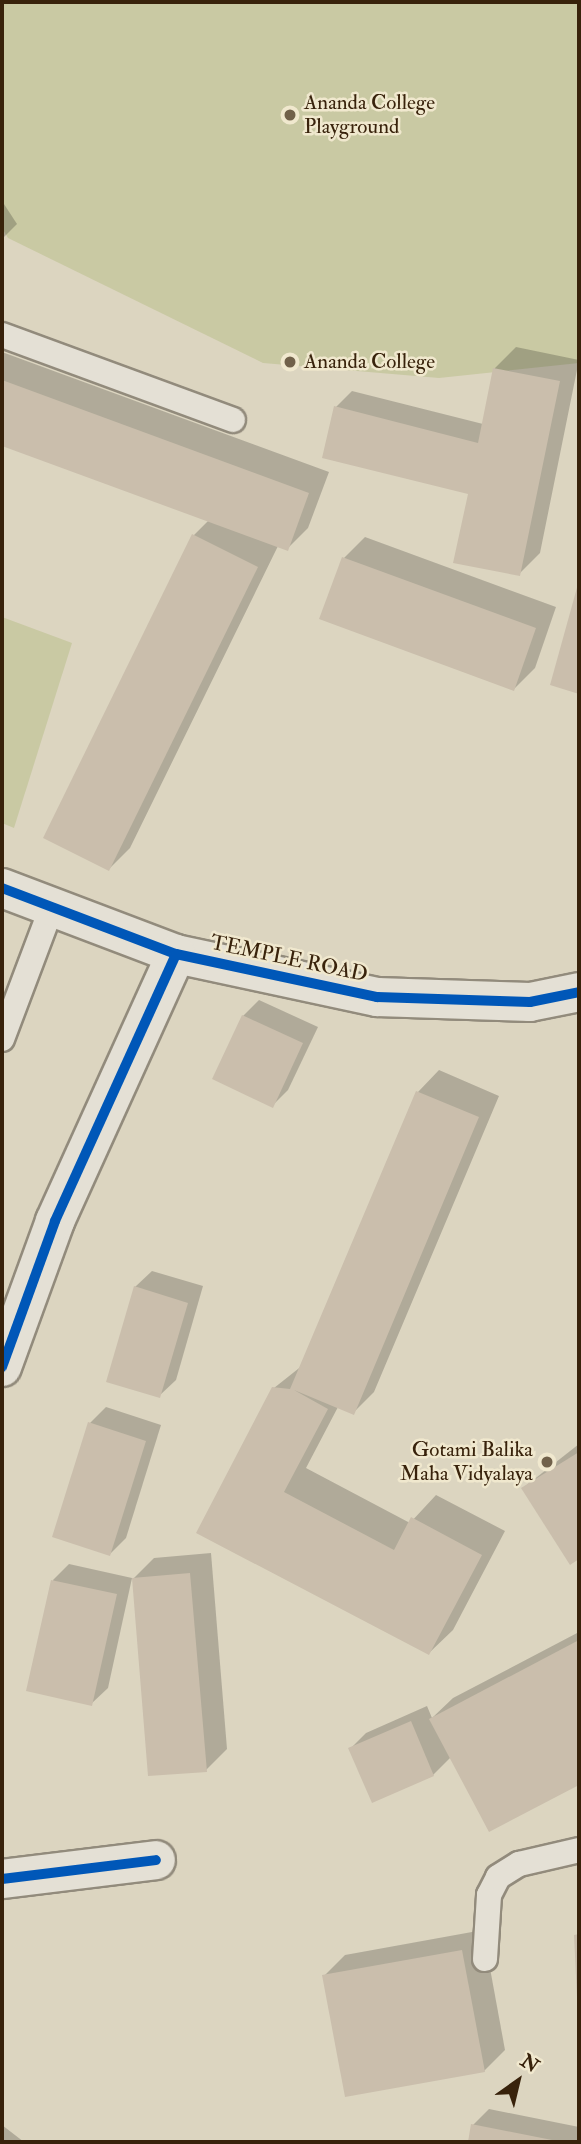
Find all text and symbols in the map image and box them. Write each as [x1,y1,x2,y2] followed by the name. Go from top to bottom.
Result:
[304,90,435,140] place label: Ananda College Playground
[282,107,298,123] marker: Ananda College Playground
[304,349,435,375] place label: Ananda College
[282,354,298,370] marker: Ananda College
[208,930,370,988] street label: TEMPLE ROAD
[400,1437,533,1487] place label: Gotami Balika Maha Vidyalaya
[539,1454,555,1470] marker: Gotami Balika Maha Vidyalaya
[483,2046,553,2116] north arrow
[516,2049,544,2078] text: N

